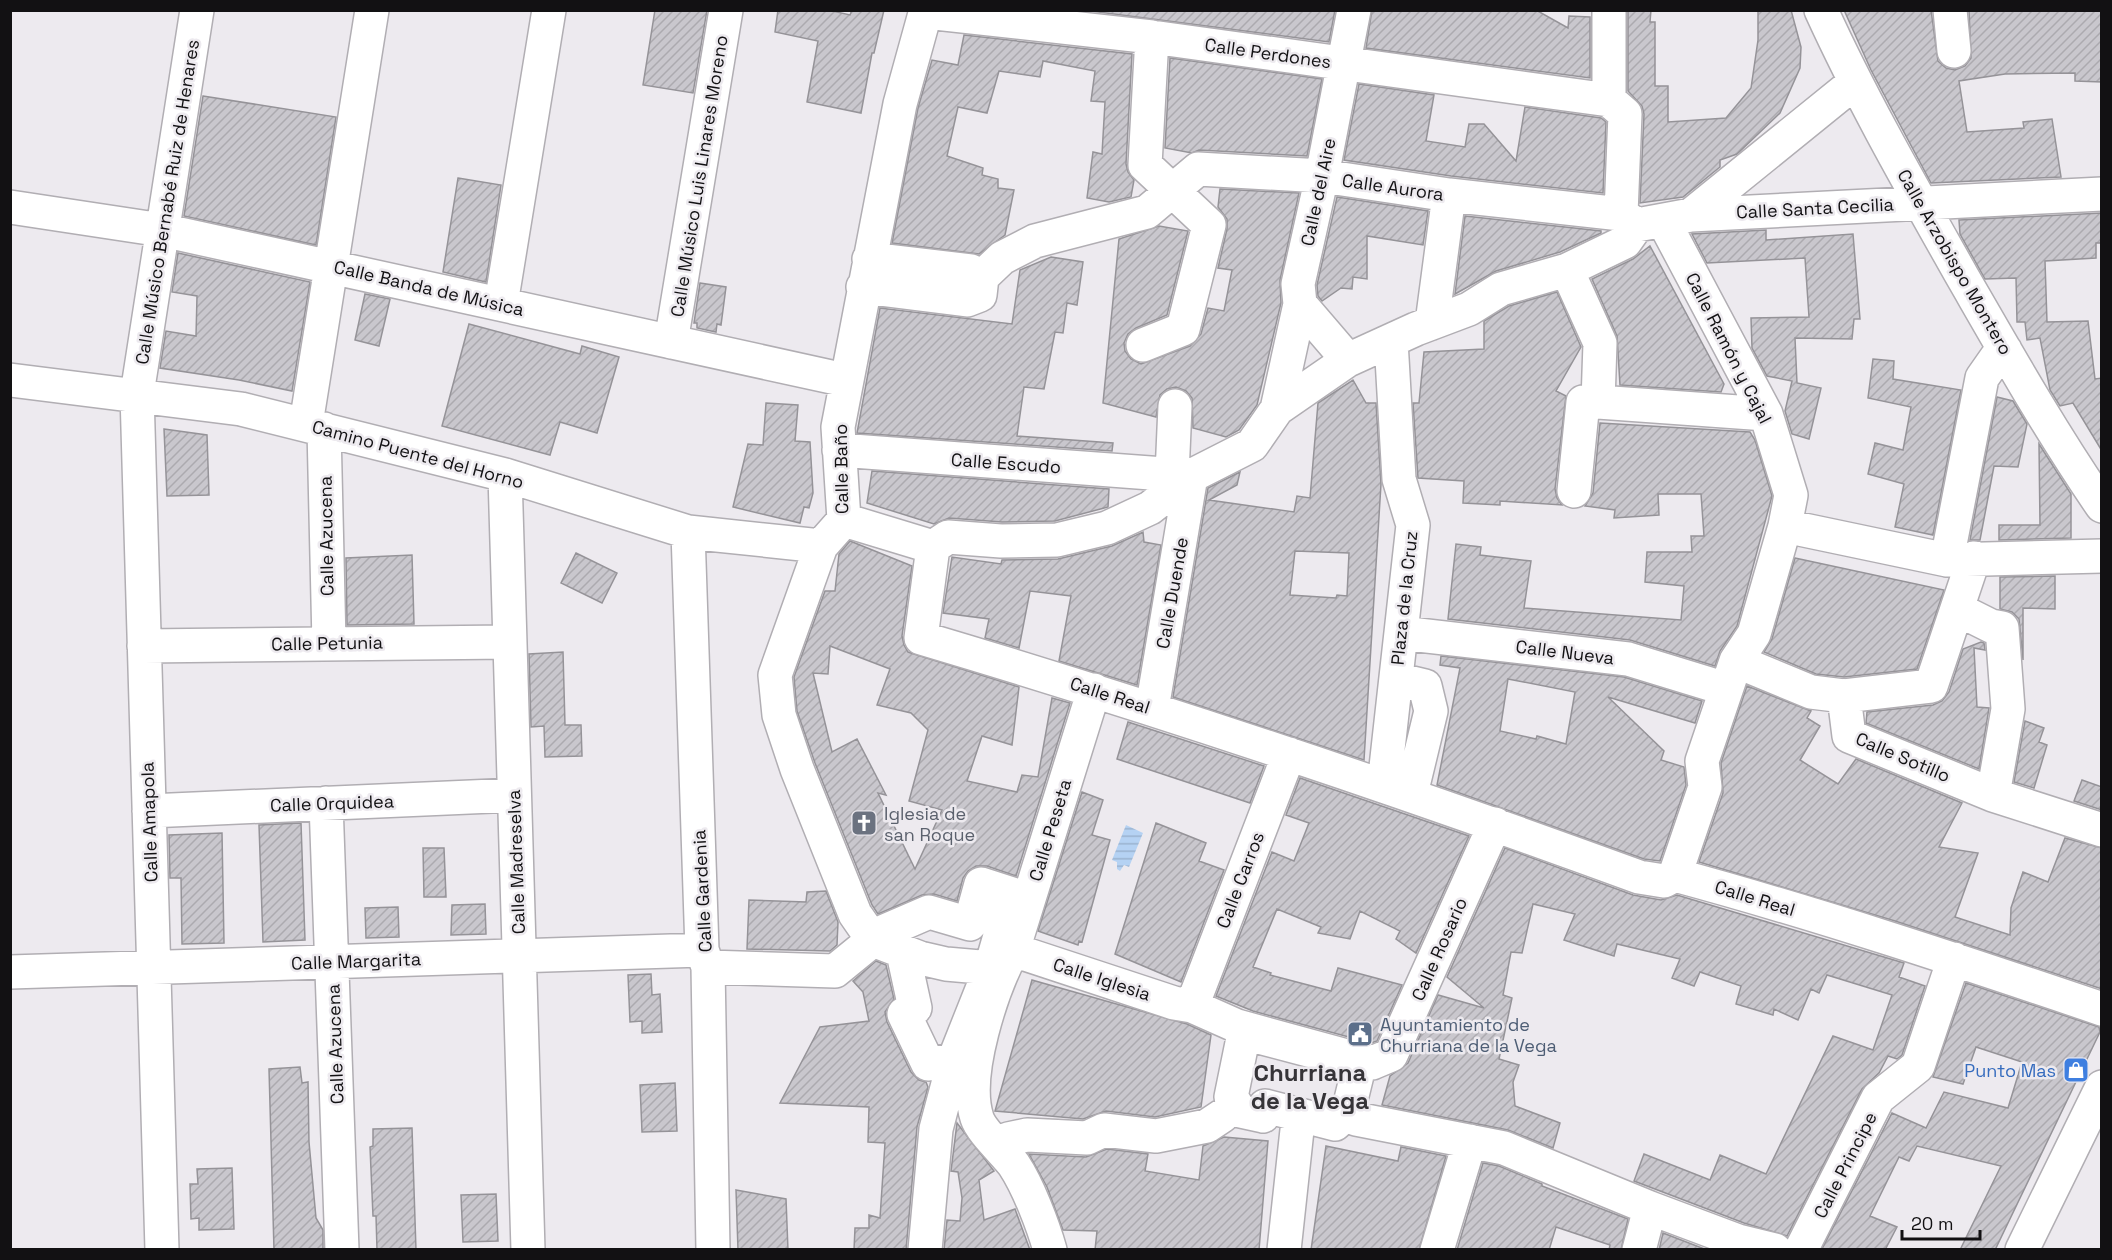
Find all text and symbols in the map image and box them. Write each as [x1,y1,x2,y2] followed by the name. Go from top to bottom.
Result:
[665,33,733,319] street label: Calle Músico Luis Linares Moreno
[1203,33,1333,73] street label: Calle Perdones
[130,38,204,366] street label: Calle Músico Bernabé Ruiz de Henares
[1295,136,1341,248] street label: Calle del Aire
[1892,165,2018,359] street label: Calle Arzobispo Montero
[1341,168,1445,206] street label: Calle Aurora
[1736,192,1894,224] street label: Calle Santa Cecilia
[332,255,526,321] street label: Calle Banda de Música
[1681,268,1777,428] street label: Calle Ramón y Cajal
[310,415,526,493] street label: Camino Puente del Horno
[829,424,853,514] street label: Calle Baño
[950,448,1062,478] street label: Calle Escudo
[313,476,339,596] street label: Calle Azucena
[1386,530,1422,666] street label: Plaza de la Cruz
[1151,535,1193,651] street label: Calle Duende
[271,631,383,655] street label: Calle Petunia
[1514,635,1616,669] street label: Calle Nueva
[1067,671,1153,719] street label: Calle Real
[1852,727,1954,787] street label: Calle Sotillo
[135,761,163,883] street label: Calle Amapola
[1024,776,1076,884] street label: Calle Peseta
[270,789,394,817] street label: Calle Orquidea
[502,789,530,935] street label: Calle Madreselva
[884,802,975,846] place label: Iglesia de san Roque
[849,808,879,838] church icon: Iglesia de san Roque
[1211,828,1269,932] street label: Calle Carros
[687,829,717,953] street label: Calle Gardenia
[1712,875,1798,921] street label: Calle Real
[1406,894,1472,1004] street label: Calle Rosario
[291,947,421,975] street label: Calle Margarita
[1050,952,1154,1006] street label: Calle Iglesia
[321,983,349,1105] street label: Calle Azucena
[1380,1013,1557,1057] place label: Ayuntamiento de Churriana de la Vega
[1345,1019,1375,1049] public building icon: Ayuntamiento de Churriana de la Vega
[2061,1055,2091,1085] shop icon: Punto Mas
[1251,1057,1369,1116] district label: Churriana de la Vega
[1964,1059,2056,1082] place label: Punto Mas
[1808,1108,1882,1222] street label: Calle Principe
[1902,1203,1980,1241] scale bar
[1911,1212,1954,1235] text: 20 m

